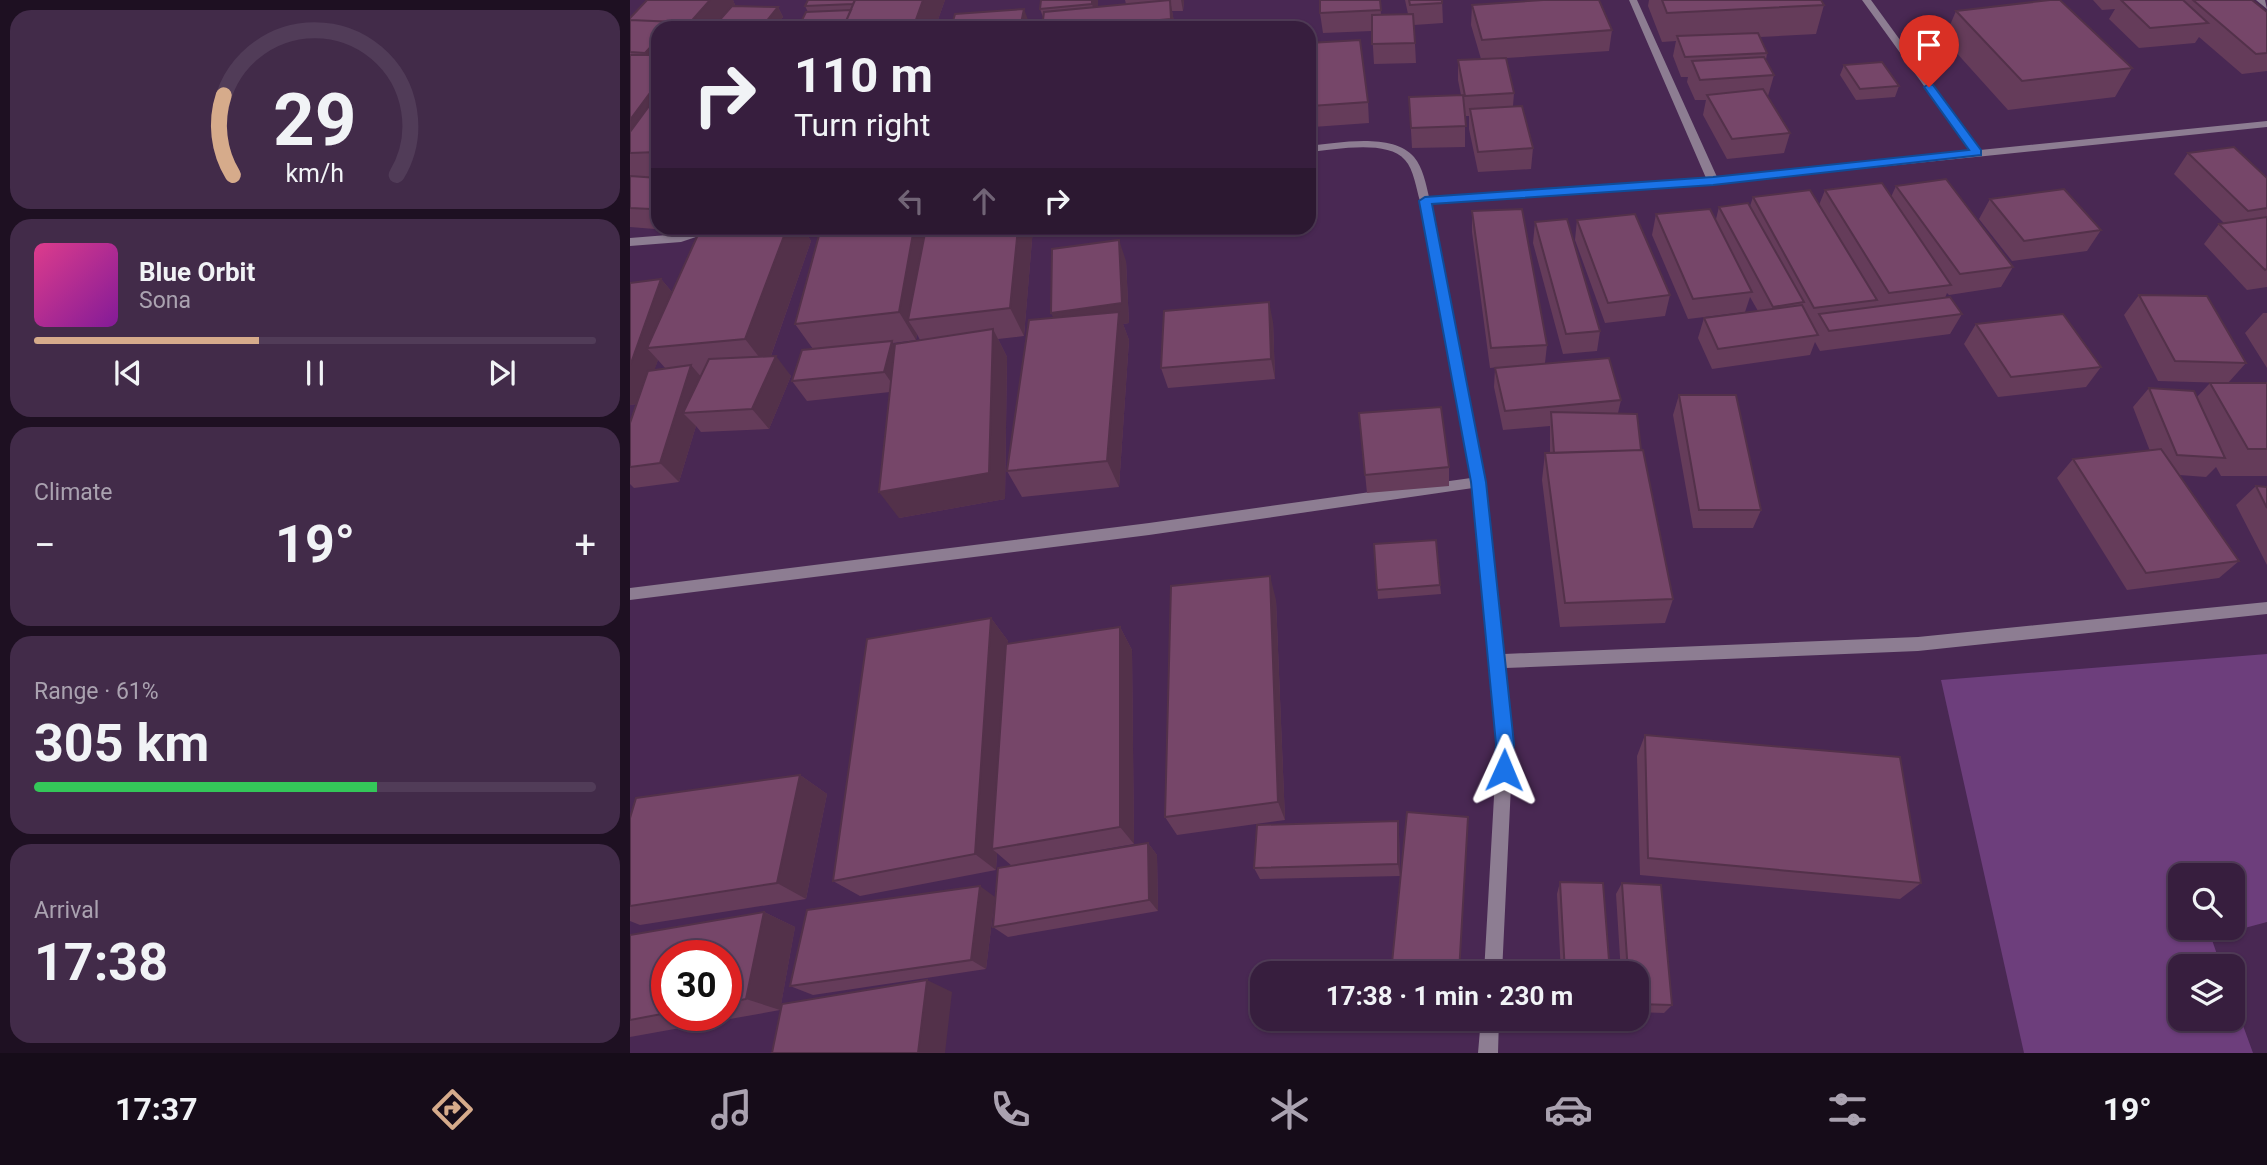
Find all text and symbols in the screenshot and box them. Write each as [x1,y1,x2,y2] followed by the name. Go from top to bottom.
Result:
[1899,15,1959,87] pin
[1910,26,1948,64] icon: arrive
[794,47,933,104] text: 110 m
[679,49,770,140] icon: right
[273,78,357,164] text: 29
[794,106,930,144] text: Turn right
[286,159,344,188] text: km/h
[892,182,930,220] icon: left
[965,182,1003,220] icon: ahead
[1038,182,1076,220] icon: right
[139,257,255,287] text: Blue Orbit
[139,287,191,314] text: Sona
[109,354,147,392] icon: previous
[296,354,334,392] icon: pause
[483,354,521,392] icon: next
[34,479,113,506] text: Climate
[275,514,355,575] text: 19°
[34,523,56,567] text: −
[574,523,596,567] text: +
[34,678,159,705] text: Range · 61%
[34,713,209,774] text: 305 km
[1467,733,1541,807] position arrow
[2168,863,2245,1031] map controls
[2168,863,2245,940] button: search
[34,897,99,924] text: Arrival
[34,932,168,993] text: 17:38
[651,940,742,1031] speed limit sign: 30
[2168,954,2245,1031] button: layers
[1326,981,1573,1011] text: 17:38 · 1 min · 230 m
[428,1085,477,1134] icon: directions
[707,1085,756,1134] icon: music
[986,1085,1035,1134] icon: phone
[1265,1085,1314,1134] icon: climate
[1544,1085,1593,1134] icon: car
[1823,1085,1872,1134] icon: filters
[115,1090,198,1128] text: 17:37
[2103,1090,2152,1128] text: 19°

